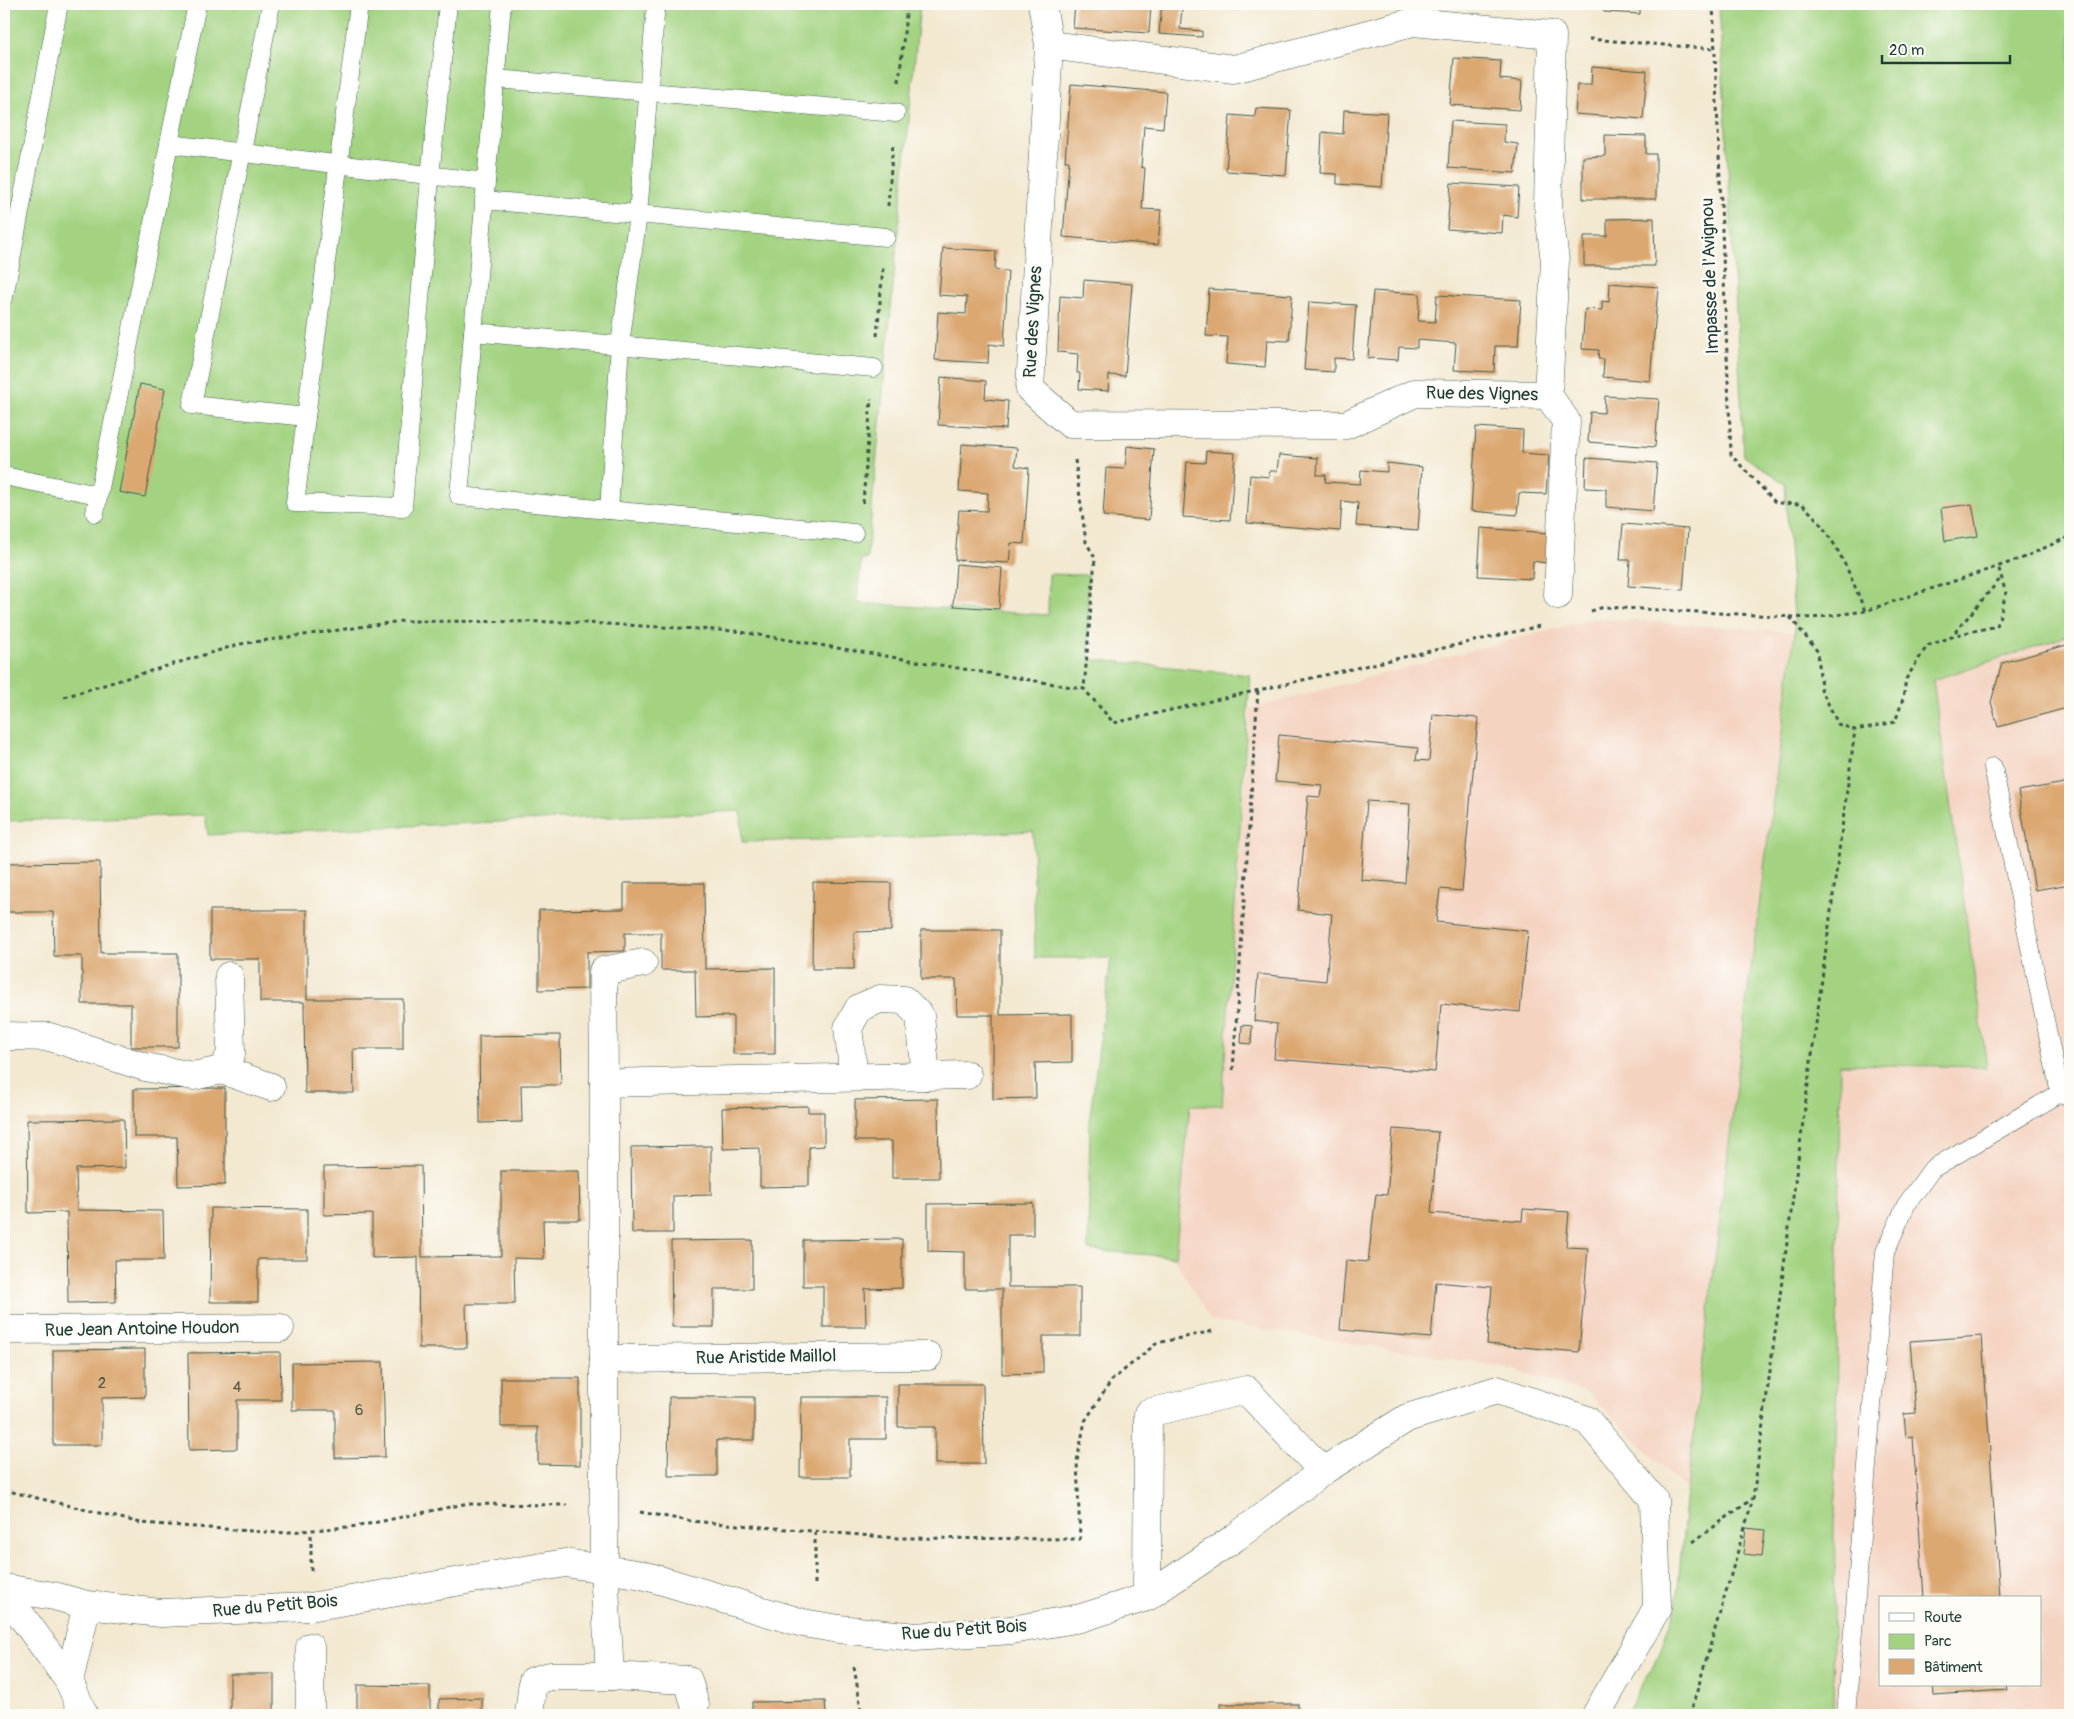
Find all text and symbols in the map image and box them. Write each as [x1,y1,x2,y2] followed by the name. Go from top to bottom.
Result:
[1882,32,2009,64] scale bar
[1889,41,1924,60] text: 20 m
[1696,197,1724,355] street label: Impasse de l'Avignou
[1019,265,1047,379] street label: Rue des Vignes
[1426,382,1538,406] street label: Rue des Vignes
[45,1316,239,1342] street label: Rue Jean Antoine Houdon
[695,1344,837,1370] street label: Rue Aristide Maillol
[98,1374,106,1393] house number: 2
[233,1378,242,1397] house number: 4
[355,1401,363,1420] house number: 6
[211,1589,339,1623] street label: Rue du Petit Bois
[1879,1596,2042,1686] legend
[1924,1608,1962,1627] text: Route
[901,1614,1027,1646] street label: Rue du Petit Bois
[1924,1632,1952,1651] text: Parc
[1924,1658,1984,1677] text: Bâtiment

